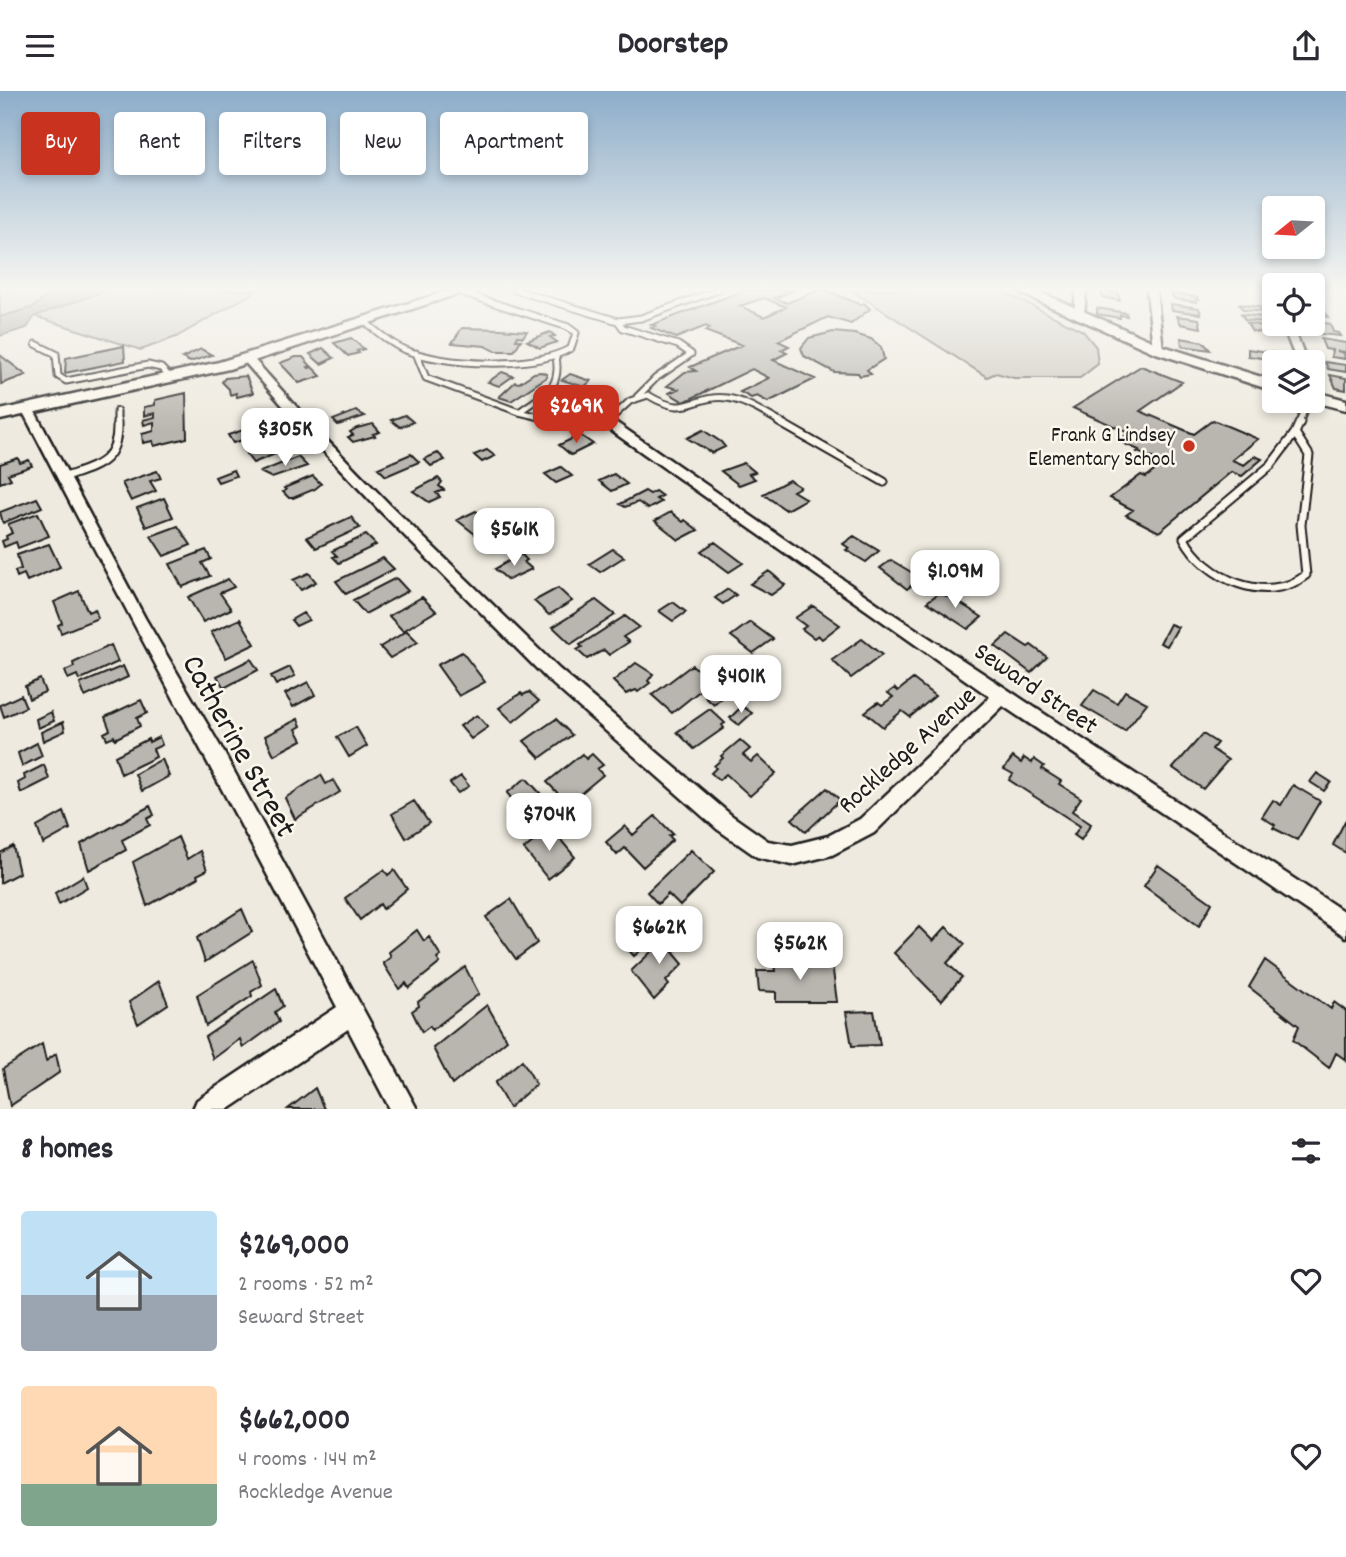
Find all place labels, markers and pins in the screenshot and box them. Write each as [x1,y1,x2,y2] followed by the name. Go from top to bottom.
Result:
[527,385,625,445] pin: $269K
[236,409,334,468] pin: $305K
[1028,422,1175,476] place label: Frank G Lindsey Elementary School
[1181,438,1197,454] marker: Frank G Lindsey Elementary School
[465,509,563,568] pin: $561K
[898,551,1012,610] pin: $1.09M
[692,655,790,715] pin: $401K
[500,793,598,853] pin: $704K
[610,907,708,966] pin: $662K
[751,923,849,982] pin: $562K

